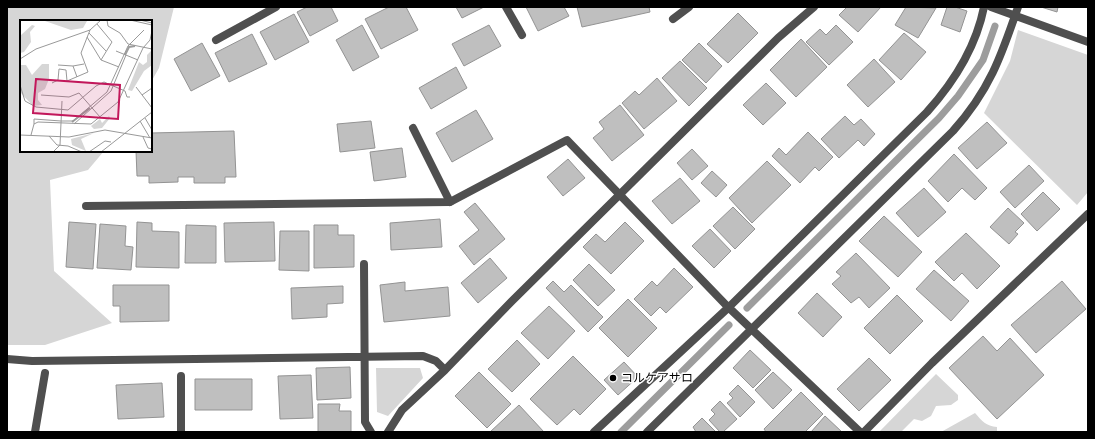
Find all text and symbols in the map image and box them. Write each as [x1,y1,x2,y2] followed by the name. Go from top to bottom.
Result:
[20,20,152,152] inset map
[621,369,693,386] place label: コルケアサロ
[608,373,618,383] marker: コルケアサロ

